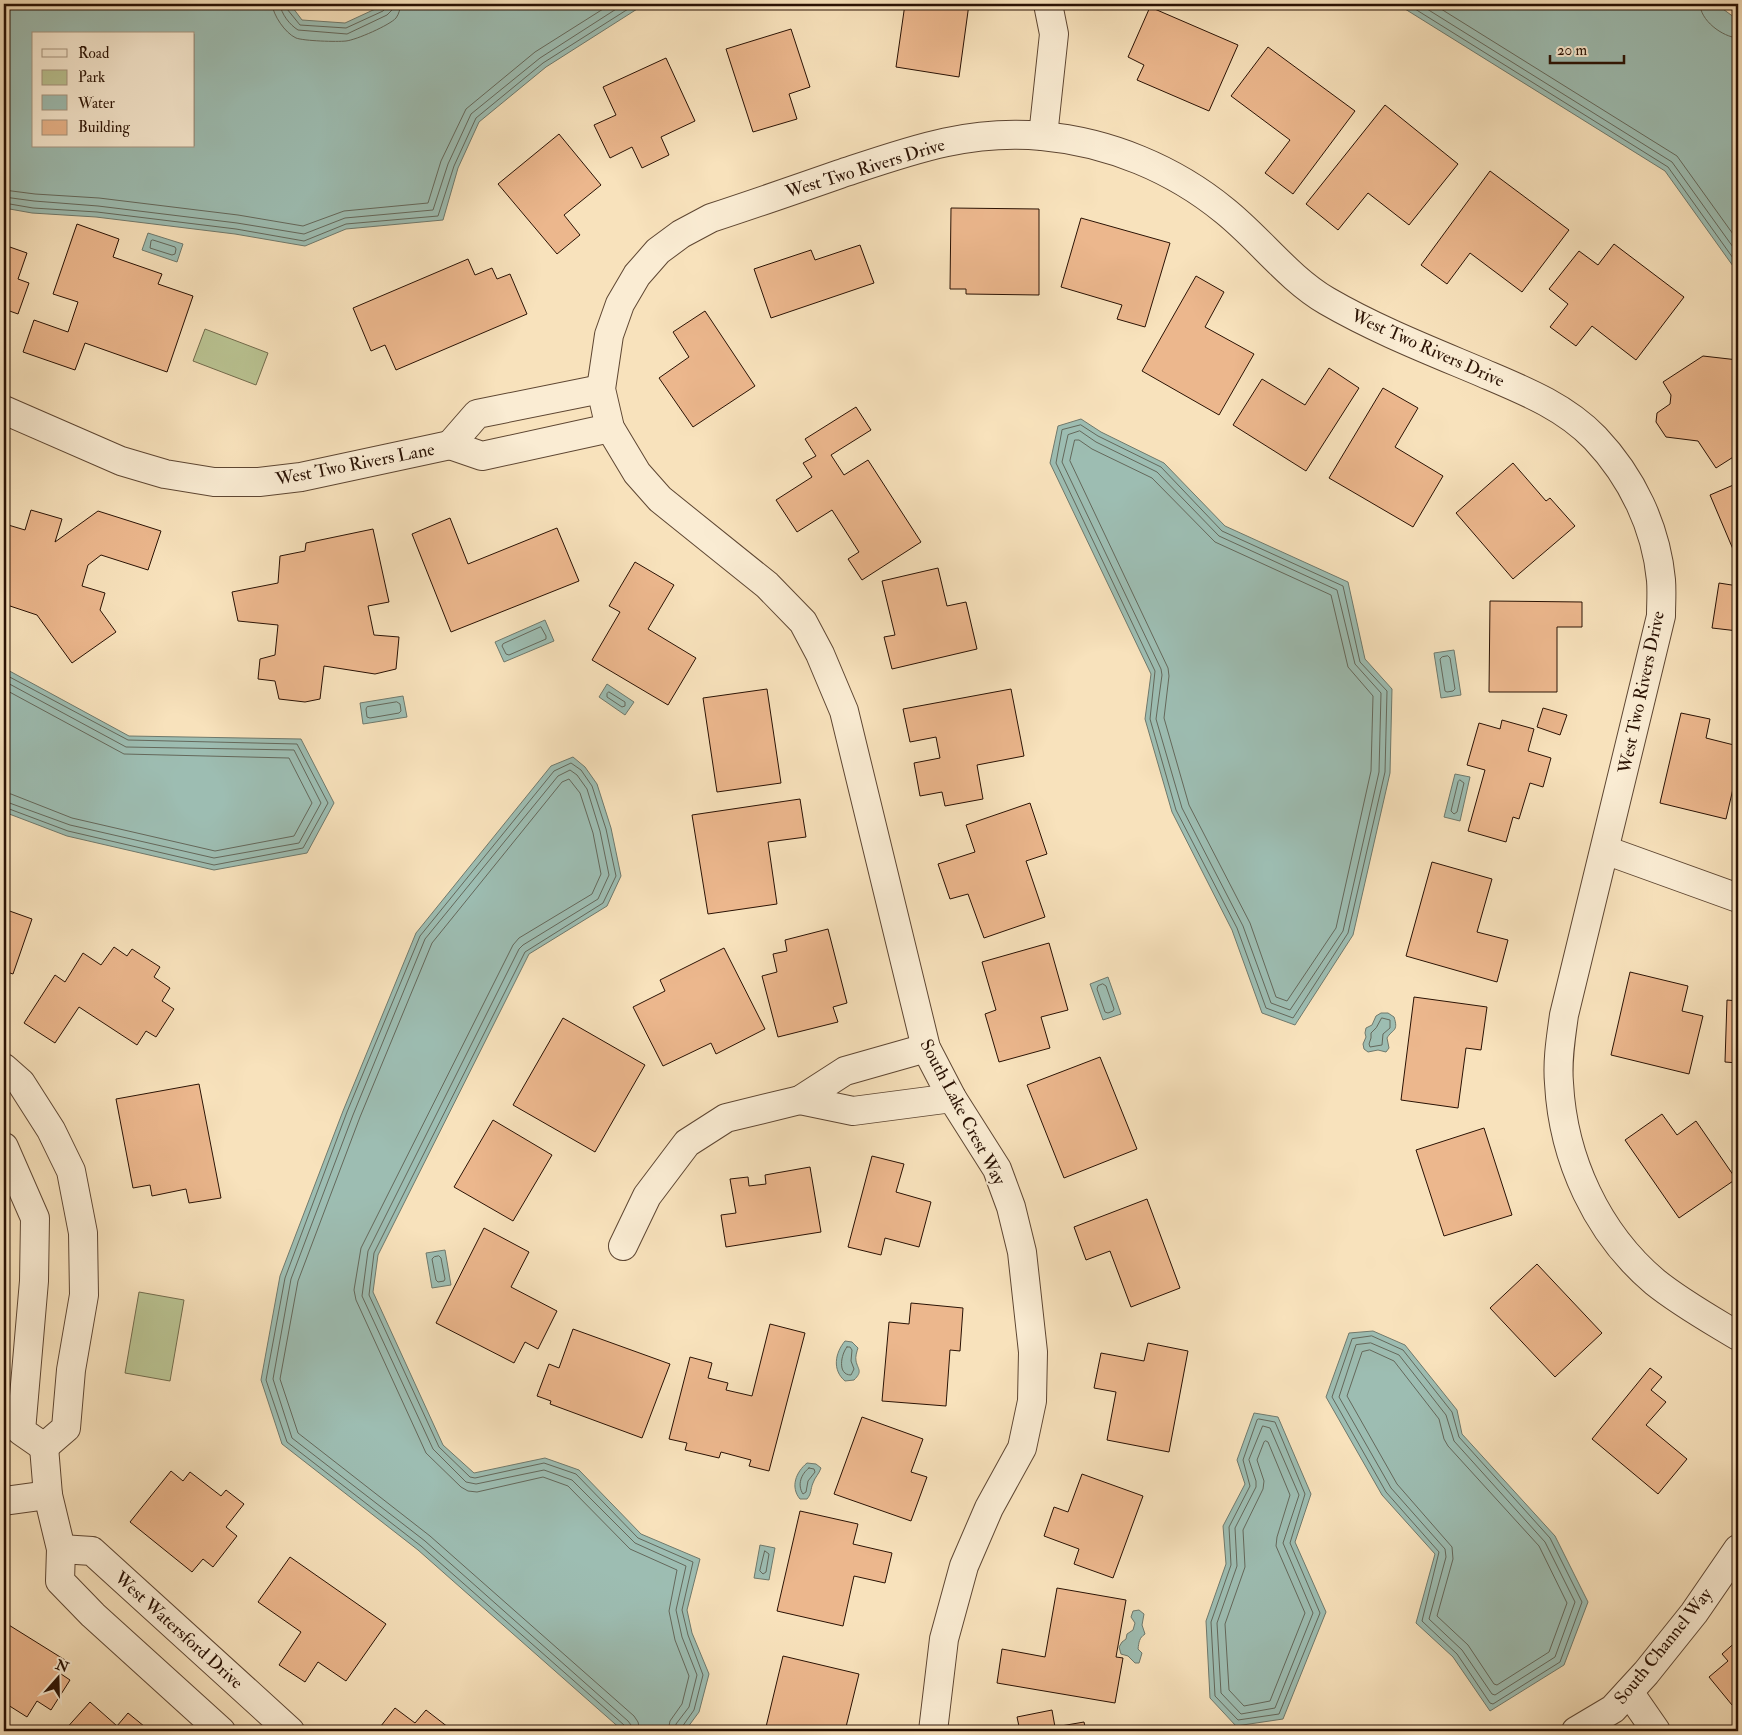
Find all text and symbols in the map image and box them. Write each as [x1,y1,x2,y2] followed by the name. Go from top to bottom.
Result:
[32,32,195,148] legend
[1550,32,1623,64] scale bar
[1557,41,1587,60] text: 20 m
[78,44,110,63] text: Road
[78,68,105,87] text: Park
[77,94,115,113] text: Water
[78,118,130,137] text: Building
[782,133,948,204] street label: West Two Rivers Drive
[1347,304,1508,393] street label: West Two Rivers Drive
[273,438,437,491] street label: West Two Rivers Lane
[1613,608,1670,776] street label: West Two Rivers Drive
[914,1035,1011,1190] street label: South Lake Crest Way
[109,1566,248,1695] street label: West Watersford Drive
[1609,1583,1718,1709] street label: South Channel Way
[32,1652,82,1702] north arrow
[53,1656,72,1677] text: N

